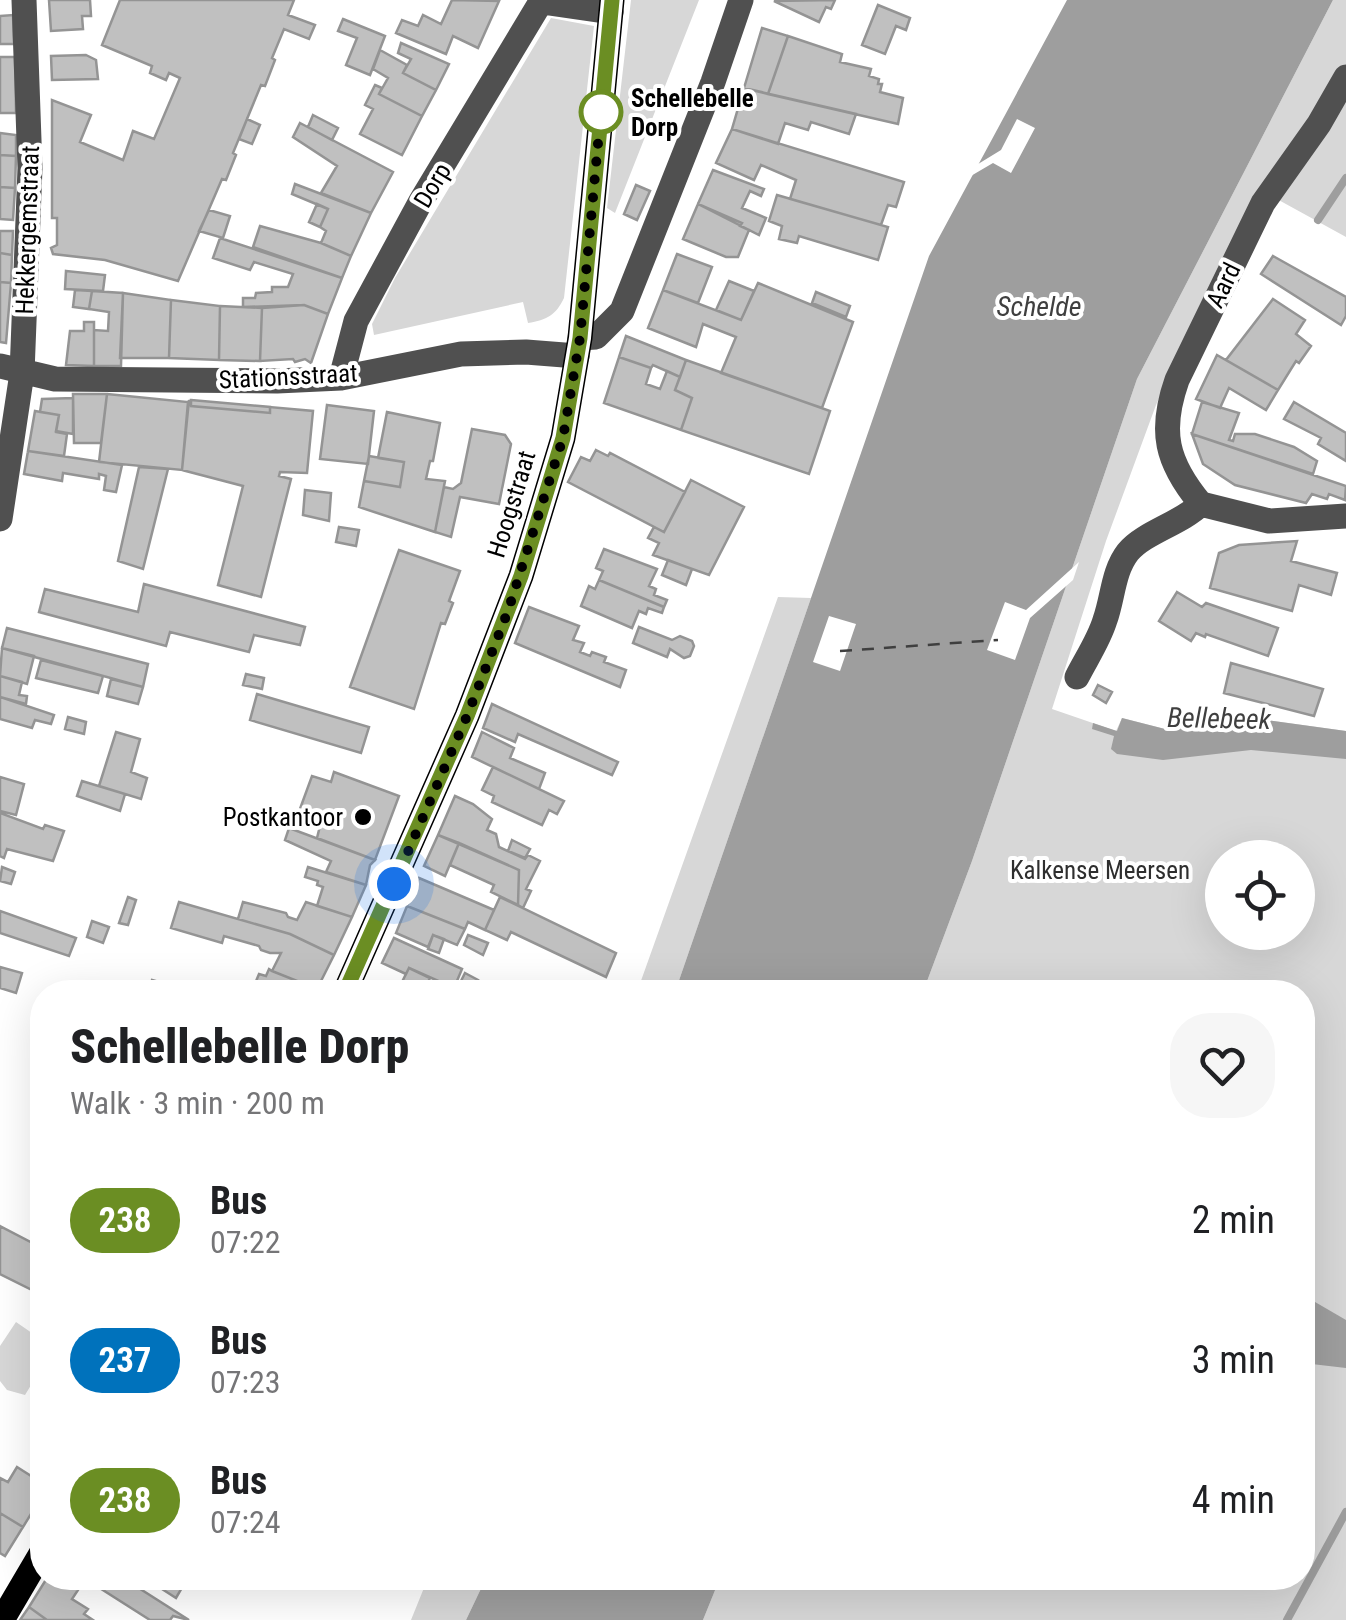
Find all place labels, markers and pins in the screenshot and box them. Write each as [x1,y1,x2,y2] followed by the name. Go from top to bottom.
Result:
[631,84,754,142] place label: Schellebelle Dorp
[580,91,622,133] marker: Schellebelle Dorp
[223,803,343,832] place label: Postkantoor
[352,806,374,828] marker: Postkantoor

